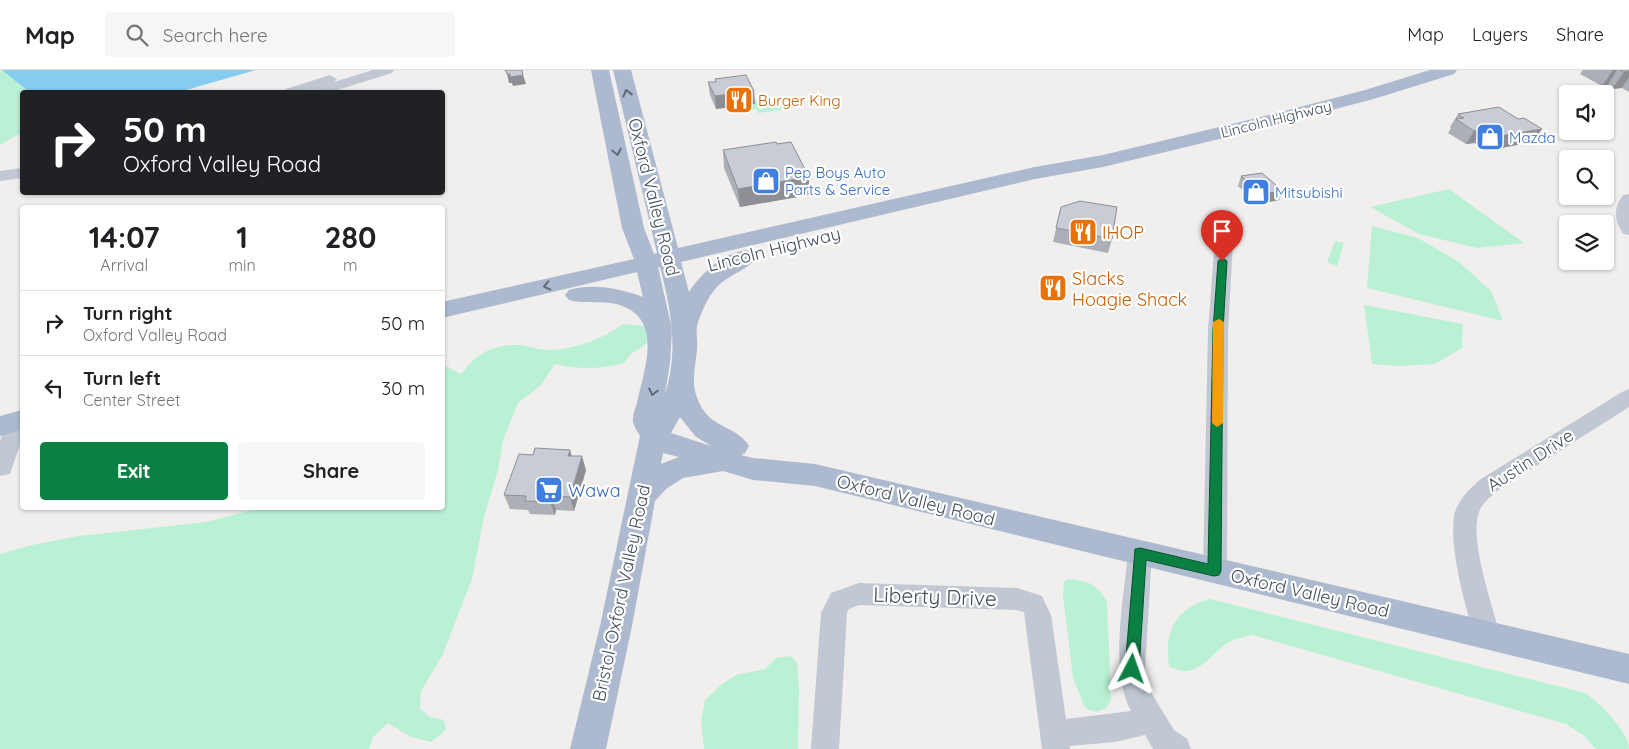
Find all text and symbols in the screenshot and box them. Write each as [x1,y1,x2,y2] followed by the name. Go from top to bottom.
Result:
[105,12,455,57] search box
[25,20,75,50] text: Map
[123,21,151,49] icon: search
[163,23,268,47] text: Search here
[1407,23,1444,46] text: Map
[1472,23,1528,46] text: Layers
[1556,23,1604,46] text: Share
[724,85,754,115] restaurant icon: Burger King
[1559,85,1614,270] map controls
[1559,85,1614,140] button: sound
[623,90,633,98] one-way arrow
[758,91,841,110] place label: Burger King
[1219,96,1333,142] street label: Lincoln Highway
[123,107,207,151] text: 50 m
[40,110,105,175] icon: right
[623,116,685,278] street label: Oxford Valley Road
[1475,122,1505,152] shop icon: Mazda
[1509,128,1556,147] place label: Mazda
[611,147,622,156] one-way arrow
[123,150,321,178] text: Oxford Valley Road
[1559,150,1614,205] button: search
[785,163,890,199] place label: Pep Boys Auto Parts & Service
[751,166,781,196] shop icon: Pep Boys Auto Parts & Service
[1241,177,1271,207] shop icon: Mitsubishi
[1275,183,1343,202] place label: Mitsubishi
[1201,210,1243,261] pin
[1559,215,1614,270] button: layers
[1068,217,1098,247] restaurant icon: IHOP
[1208,217,1236,245] icon: arrive
[89,218,160,256] text: 14:07
[236,218,248,256] text: 1
[324,218,376,256] text: 280
[705,221,843,277] street label: Lincoln Highway
[1102,221,1144,244] place label: IHOP
[100,255,148,275] text: Arrival
[228,255,256,275] text: min
[343,255,358,275] text: m
[1072,267,1187,311] place label: Slacks Hoagie Shack
[1038,273,1068,303] restaurant icon: Slacks Hoagie Shack
[543,280,552,291] one-way arrow
[83,301,172,325] text: Turn right
[40,309,68,337] icon: right
[381,311,425,335] text: 50 m
[83,325,227,345] text: Oxford Valley Road
[83,366,161,390] text: Turn left
[40,374,68,402] icon: left
[381,376,425,400] text: 30 m
[648,388,659,396] one-way arrow
[83,390,180,410] text: Center Street
[1482,423,1578,497] street label: Austin Drive
[40,442,228,500] button: Exit
[238,442,425,500] button: Share
[835,469,997,531] street label: Oxford Valley Road
[534,475,564,505] supermarket icon: Wawa
[568,479,621,502] place label: Wawa
[587,483,655,703] street label: Bristol-Oxford Valley Road
[1228,564,1392,622] street label: Oxford Valley Road
[873,581,997,611] street label: Liberty Drive
[1105,642,1157,694] position arrow

